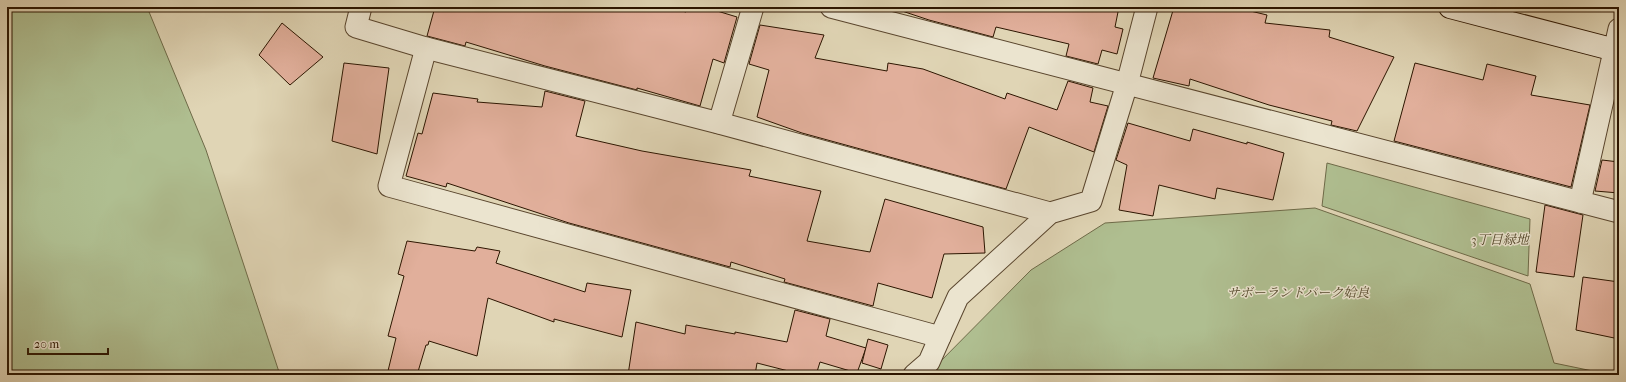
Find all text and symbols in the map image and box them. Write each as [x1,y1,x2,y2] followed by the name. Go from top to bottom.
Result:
[1471,232,1531,247] park label: 3丁目緑地
[1227,285,1370,300] park label: サボーランドパーク姶良
[28,330,108,356] scale bar
[34,337,59,351] text: 20 m

